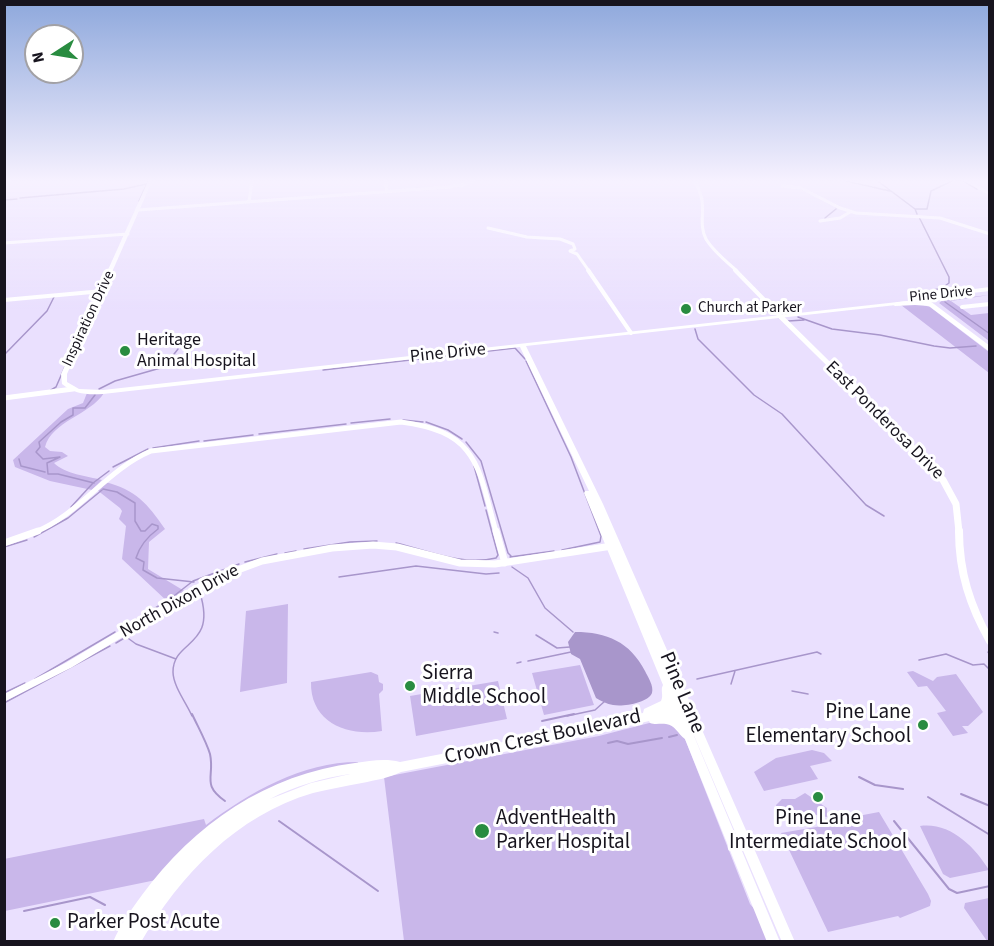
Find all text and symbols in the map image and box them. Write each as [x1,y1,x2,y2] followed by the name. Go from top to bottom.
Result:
[24,24,84,84] north arrow
[26,50,50,65] text: N
[59,268,119,370] street label: Inspiration Drive
[909,283,973,307] street label: Pine Drive
[698,300,802,318] place label: Church at Parker
[679,302,693,316] marker: Church at Parker
[137,330,256,372] place label: Heritage Animal Hospital
[409,339,487,369] street label: Pine Drive
[118,344,132,358] marker: Heritage Animal Hospital
[820,357,948,485] street label: East Ponderosa Drive
[117,560,243,644] street label: North Dixon Drive
[653,649,709,737] street label: Pine Lane
[422,661,546,711] place label: Sierra Middle School
[403,679,417,693] marker: Sierra Middle School
[745,700,911,750] place label: Pine Lane Elementary School
[443,705,643,771] street label: Crown Crest Boulevard
[916,718,930,732] marker: Pine Lane Elementary School
[811,790,825,804] marker: Pine Lane Intermediate School
[496,806,630,856] place label: AdventHealth Parker Hospital
[729,806,907,856] place label: Pine Lane Intermediate School
[473,822,491,840] marker: AdventHealth Parker Hospital
[67,910,220,936] place label: Parker Post Acute
[48,916,62,930] marker: Parker Post Acute

